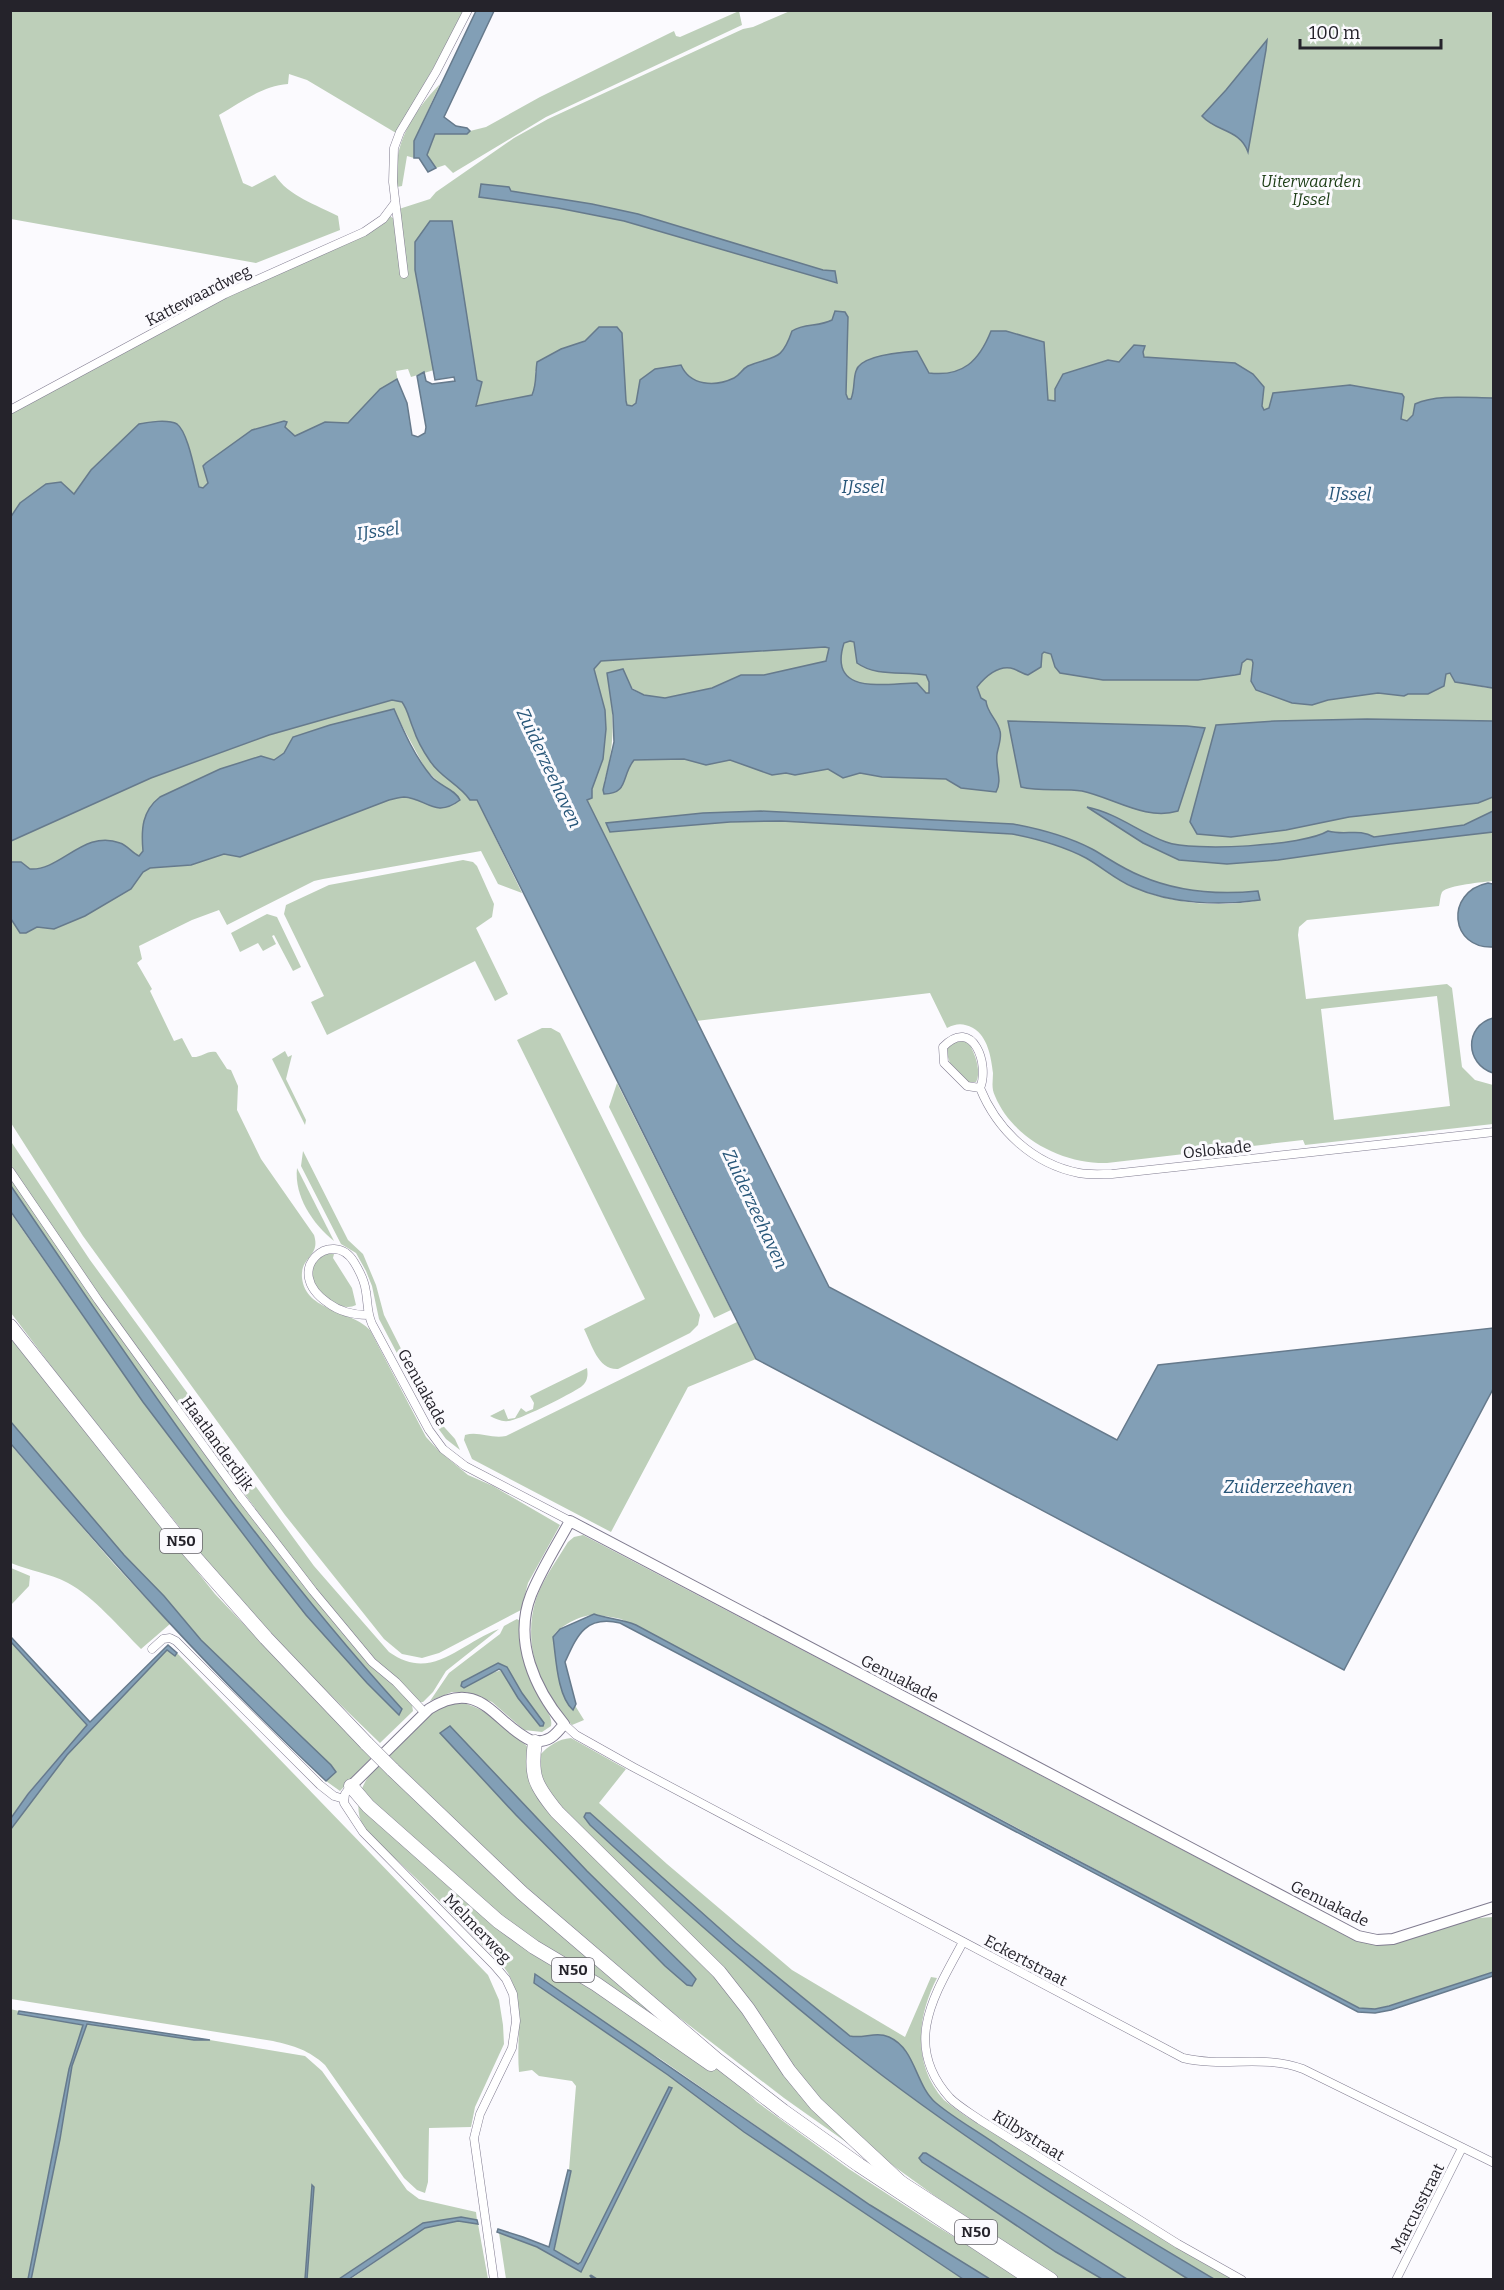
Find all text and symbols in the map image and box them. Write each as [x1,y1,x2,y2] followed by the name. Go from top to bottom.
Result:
[1300,12,1441,50] scale bar
[1309,22,1360,44] text: 100 m
[1261,172,1361,209] park label: Uiterwaarden IJssel
[143,261,254,330] street label: Kattewaardweg
[842,476,885,498] water label: IJssel
[1328,482,1372,506] water label: IJssel
[355,517,401,545] water label: IJssel
[512,705,586,831] water label: Zuiderzeehaven
[1182,1136,1252,1163] street label: Oslokade
[718,1146,792,1272] water label: Zuiderzeehaven
[394,1345,451,1429] street label: Genuakade
[177,1393,258,1494] street label: Haatlanderdijk
[1223,1476,1353,1498] water label: Zuiderzeehaven
[160,1529,202,1553] road number: N50
[858,1651,942,1706] street label: Genuakade
[1287,1876,1372,1931] street label: Genuakade
[440,1890,515,1967] street label: Melmerweg
[981,1931,1071,1990] street label: Eckertstraat
[552,1958,594,1982] road number: N50
[989,2106,1068,2165] street label: Kilbystraat
[1387,2160,1448,2256] street label: Marcusstraat
[955,2220,997,2244] road number: N50

